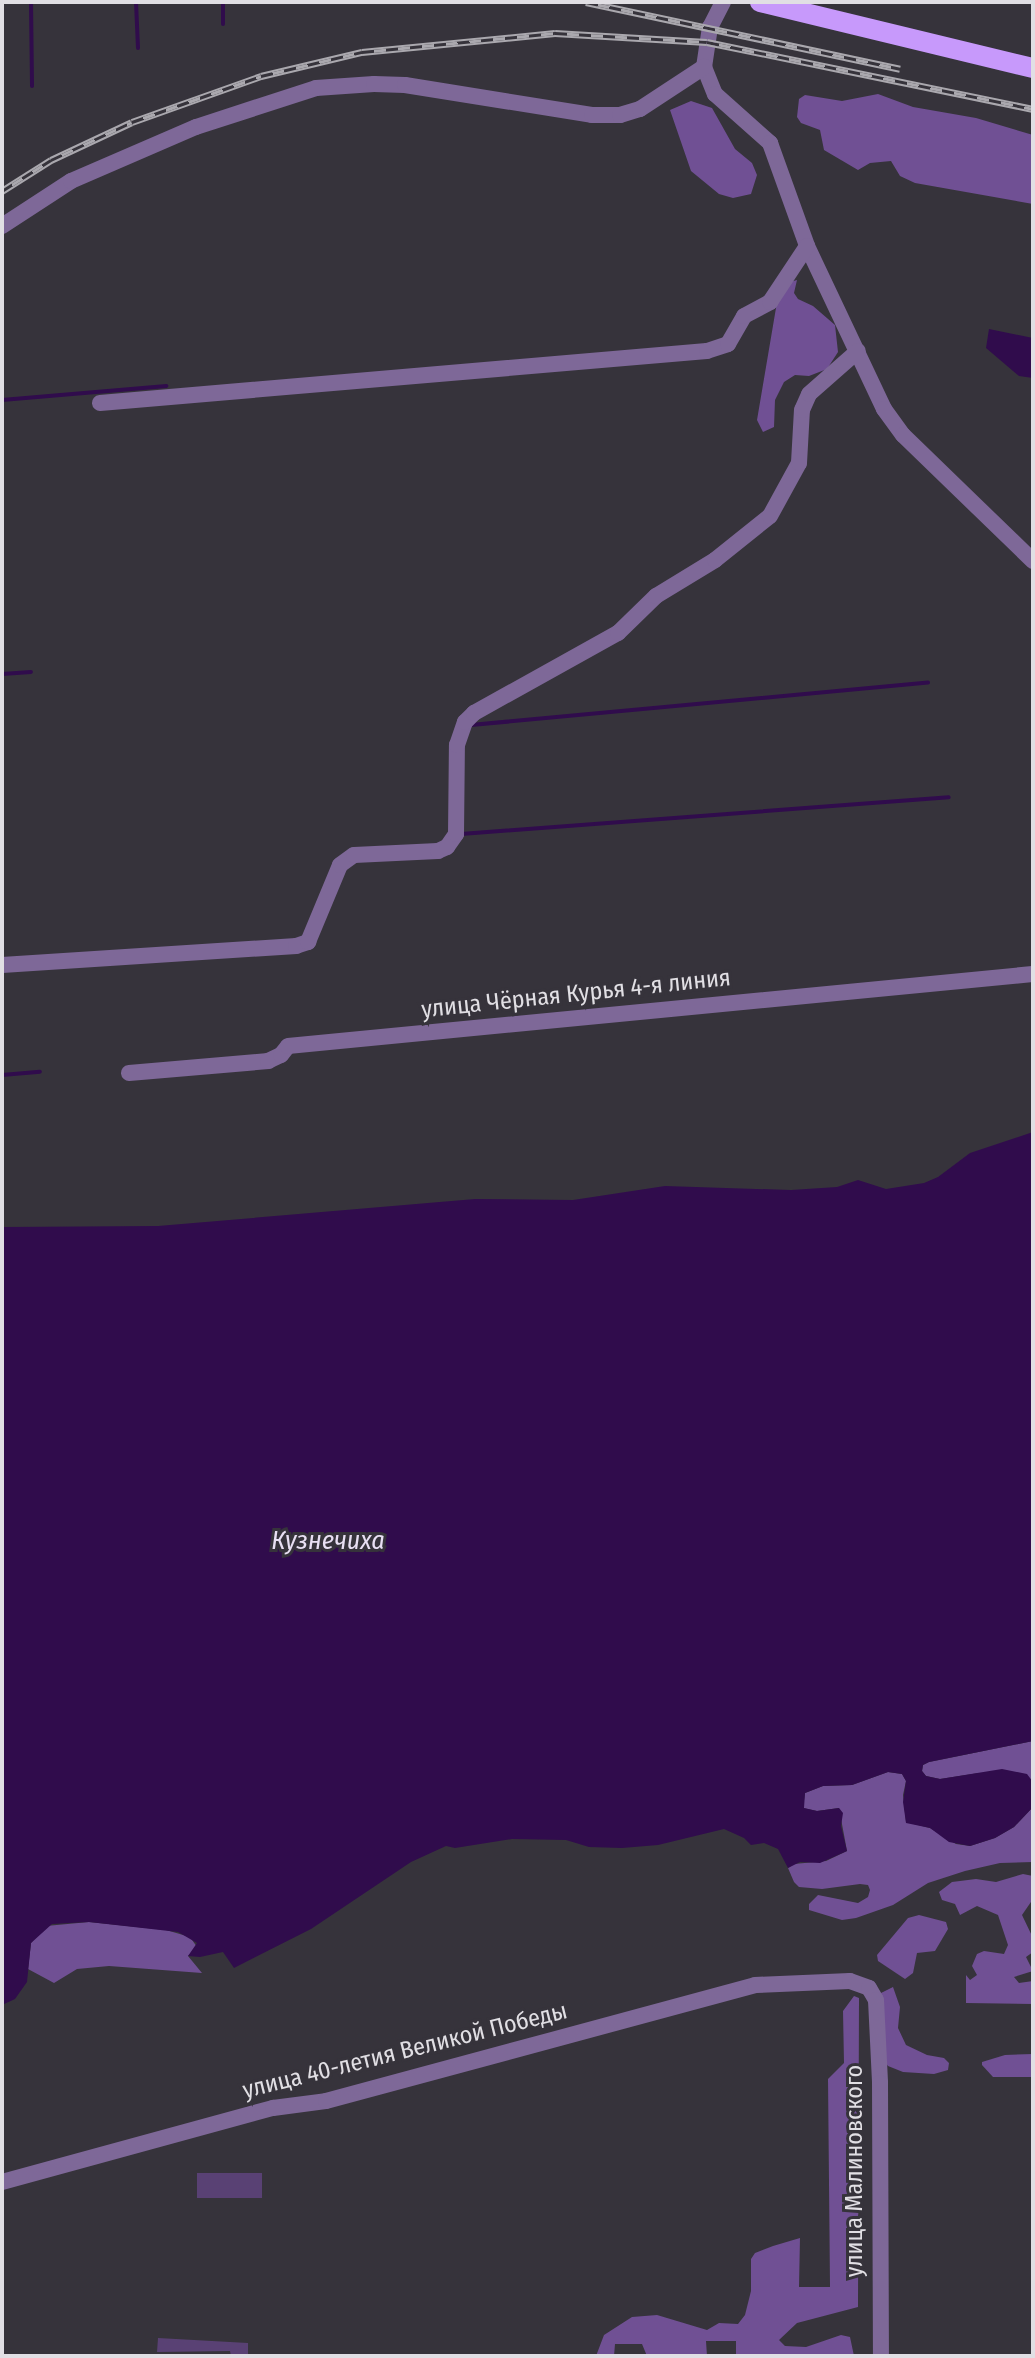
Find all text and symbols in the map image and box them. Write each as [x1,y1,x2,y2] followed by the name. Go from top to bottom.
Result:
[420,963,732,1025] street label: улица Чёрная Курья 4-я линия
[271,1525,385,1557] water label: Кузнечиха
[240,1997,570,2105] street label: улица 40-летия Великой Победы
[841,2065,869,2277] street label: улица Малиновского

